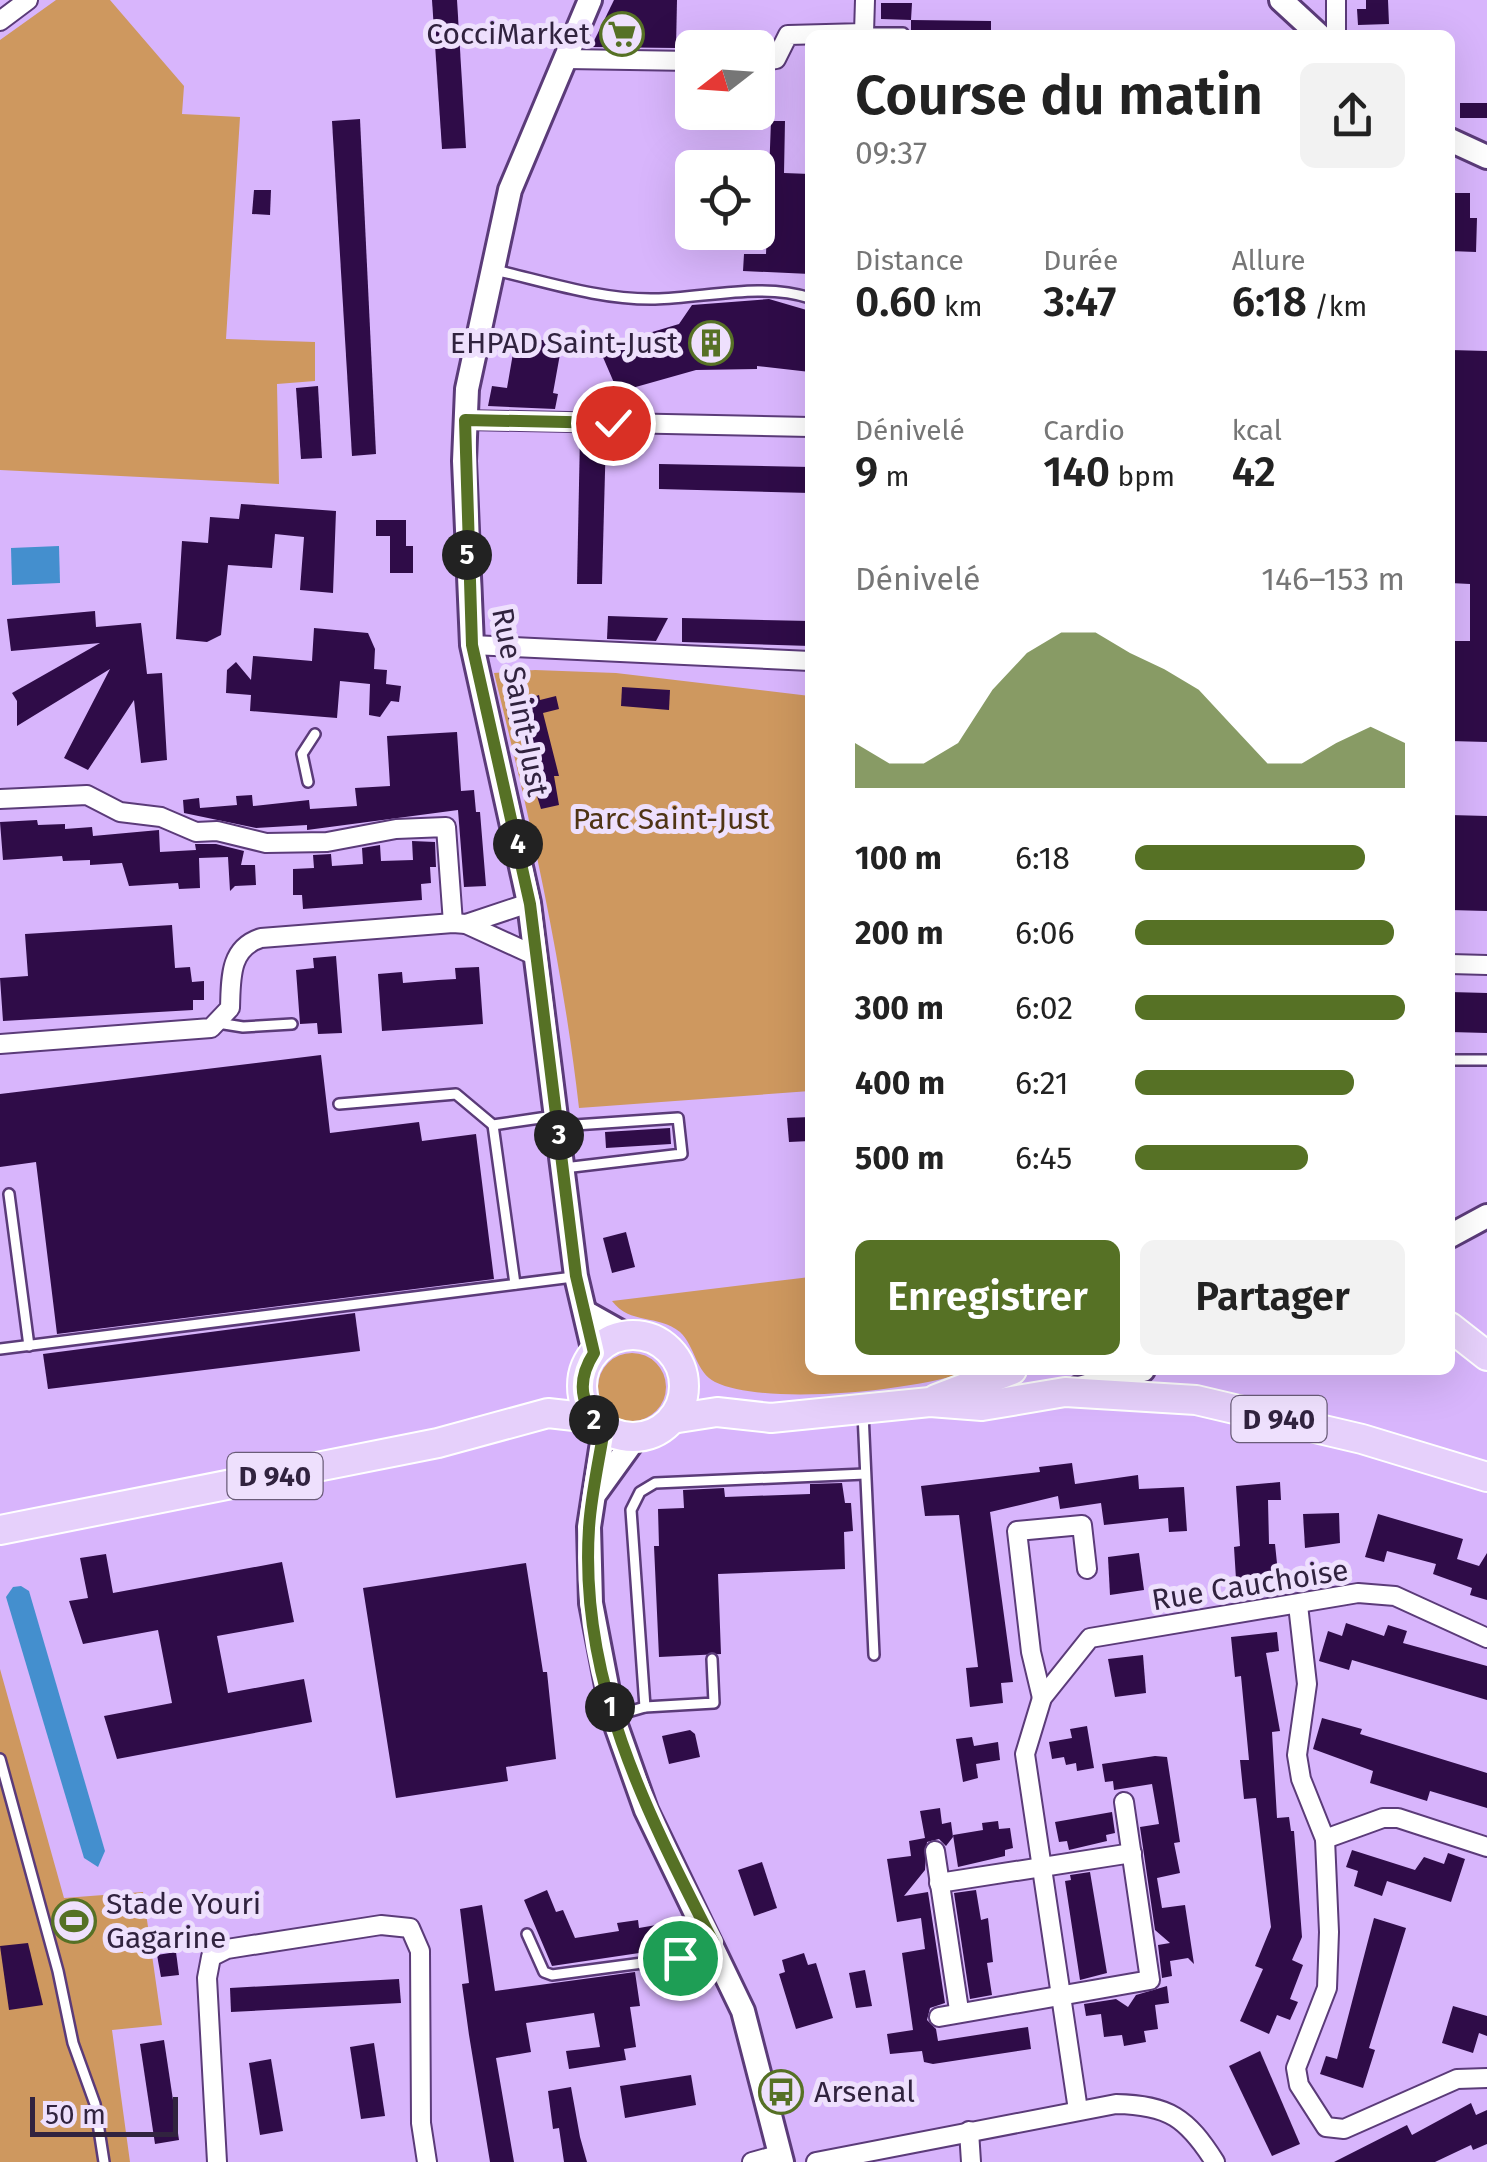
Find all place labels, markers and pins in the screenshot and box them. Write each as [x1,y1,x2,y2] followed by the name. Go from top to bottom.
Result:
[599,11,645,57] supermarket icon: CocciMarket
[426,16,590,52] place label: CocciMarket
[688,320,734,366] building icon: EHPAD Saint-Just
[450,325,678,361] place label: EHPAD Saint-Just
[571,381,656,466] pin
[442,530,492,580] pin: 5
[493,819,543,869] pin: 4
[534,1110,584,1160] pin: 3
[569,1395,619,1445] pin: 2
[585,1682,635,1732] pin: 1
[106,1886,261,1956] place label: Stade Youri Gagarine
[51,1898,97,1944] sports icon: Stade Youri Gagarine
[638,1916,723,2001] pin
[758,2069,804,2115] bus stop icon: Arsenal
[814,2074,915,2110] place label: Arsenal

